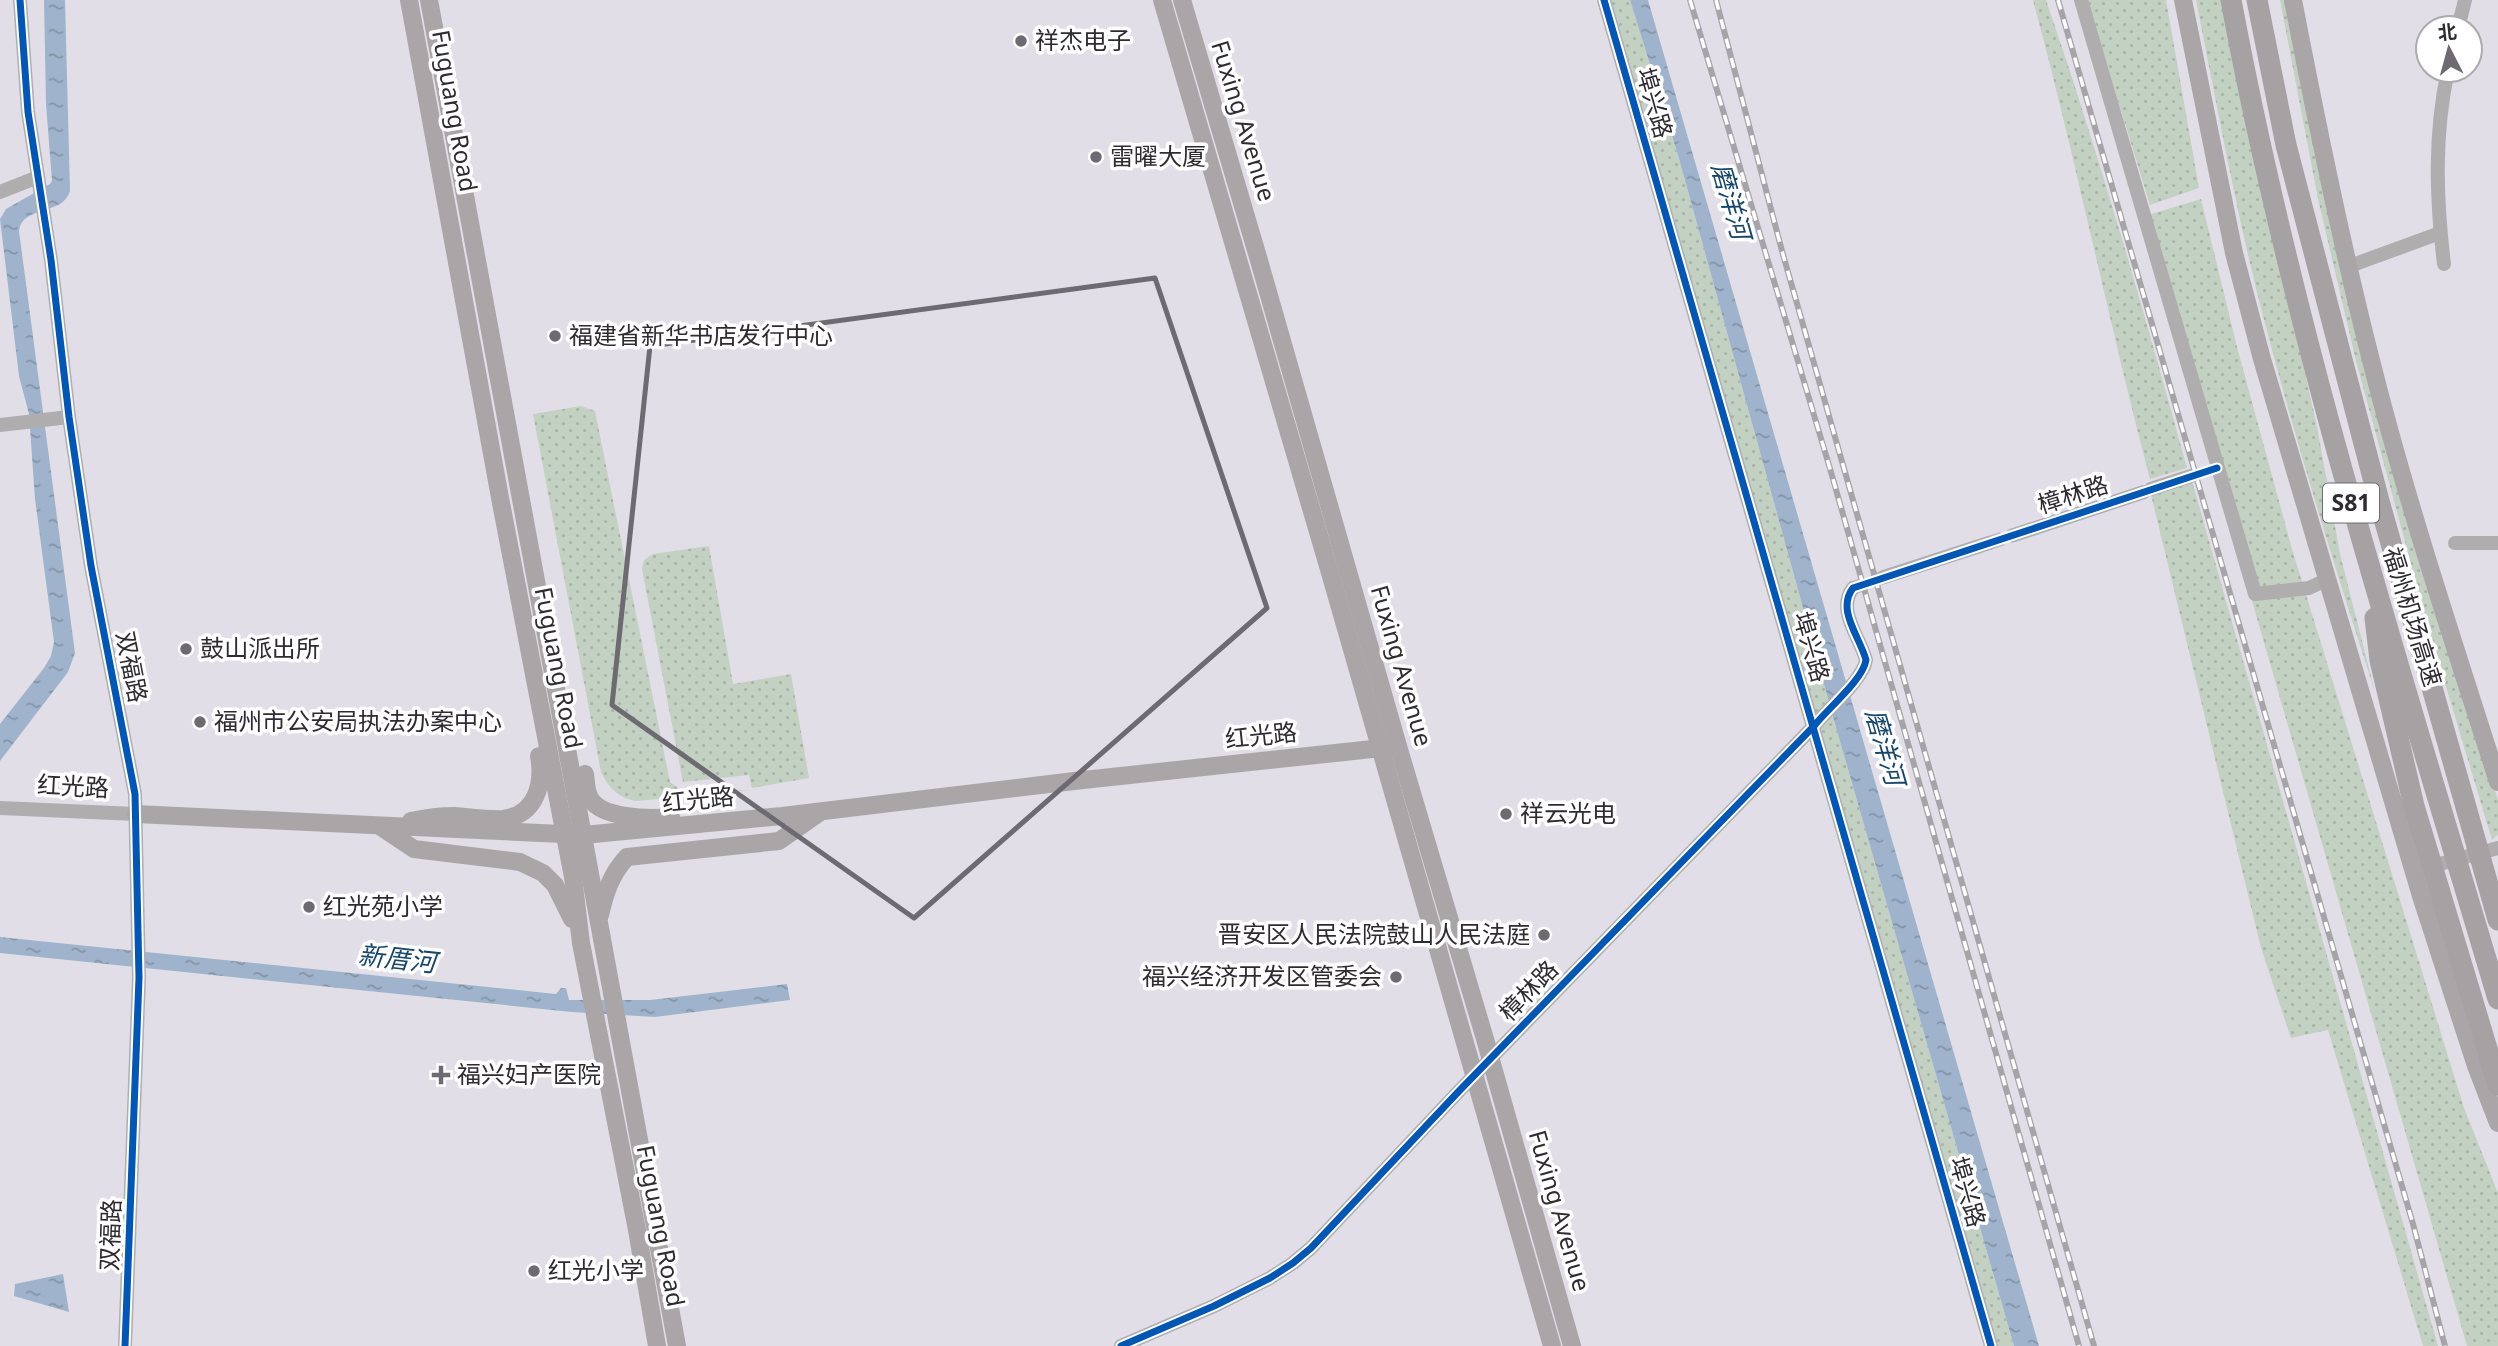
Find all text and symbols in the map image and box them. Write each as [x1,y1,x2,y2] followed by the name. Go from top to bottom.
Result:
[2414,14,2484,84] north arrow
[2436,18,2458,46] text: 北
[1035,23,1131,56] place label: 祥杰电子
[425,27,486,194] street label: Fuguang Road
[1013,33,1029,49] marker: 祥杰电子
[1204,36,1285,205] street label: Fuxing Avenue
[1630,63,1681,142] street label: 埠兴路
[1110,139,1206,172] place label: 雷曜大厦
[1088,149,1104,165] marker: 雷曜大厦
[1704,158,1761,248] water label: 磨洋河
[569,318,833,351] place label: 福建省新华书店发行中心
[547,328,563,344] marker: 福建省新华书店发行中心
[2033,467,2112,520] street label: 樟林路
[2323,484,2379,523] road number: S81
[2377,543,2450,690] street label: 福州机场高速
[1364,581,1441,750] street label: Fuxing Avenue
[528,584,591,751] street label: Fuguang Road
[1787,607,1838,686] street label: 埠兴路
[109,628,156,705] street label: 双福路
[200,631,320,664] place label: 鼓山派出所
[178,641,194,657] marker: 鼓山派出所
[214,704,502,737] place label: 福州市公安局执法办案中心
[1858,704,1915,794] water label: 磨洋河
[192,714,208,730] marker: 福州市公安局执法办案中心
[1223,714,1298,755] street label: 红光路
[36,767,110,804] street label: 红光路
[660,778,735,819] street label: 红光路
[1520,796,1616,829] place label: 祥云光电
[1498,806,1514,822] marker: 祥云光电
[323,889,443,922] place label: 红光苑小学
[301,899,317,915] marker: 红光苑小学
[1218,917,1530,950] place label: 晋安区人民法院鼓山人民法庭
[1536,927,1552,943] marker: 晋安区人民法院鼓山人民法庭
[356,936,443,981] water label: 新厝河
[1491,953,1565,1027] street label: 樟林路
[1142,959,1382,992] place label: 福兴经济开发区管委会
[1388,969,1404,985] marker: 福兴经济开发区管委会
[457,1057,601,1090] place label: 福兴妇产医院
[431,1065,451,1085] marker: 福兴妇产医院
[1522,1126,1599,1295] street label: Fuxing Avenue
[630,1142,693,1309] street label: Fuguang Road
[1943,1152,1994,1231] street label: 埠兴路
[92,1198,127,1272] street label: 双福路
[548,1253,644,1286] place label: 红光小学
[526,1263,542,1279] marker: 红光小学

